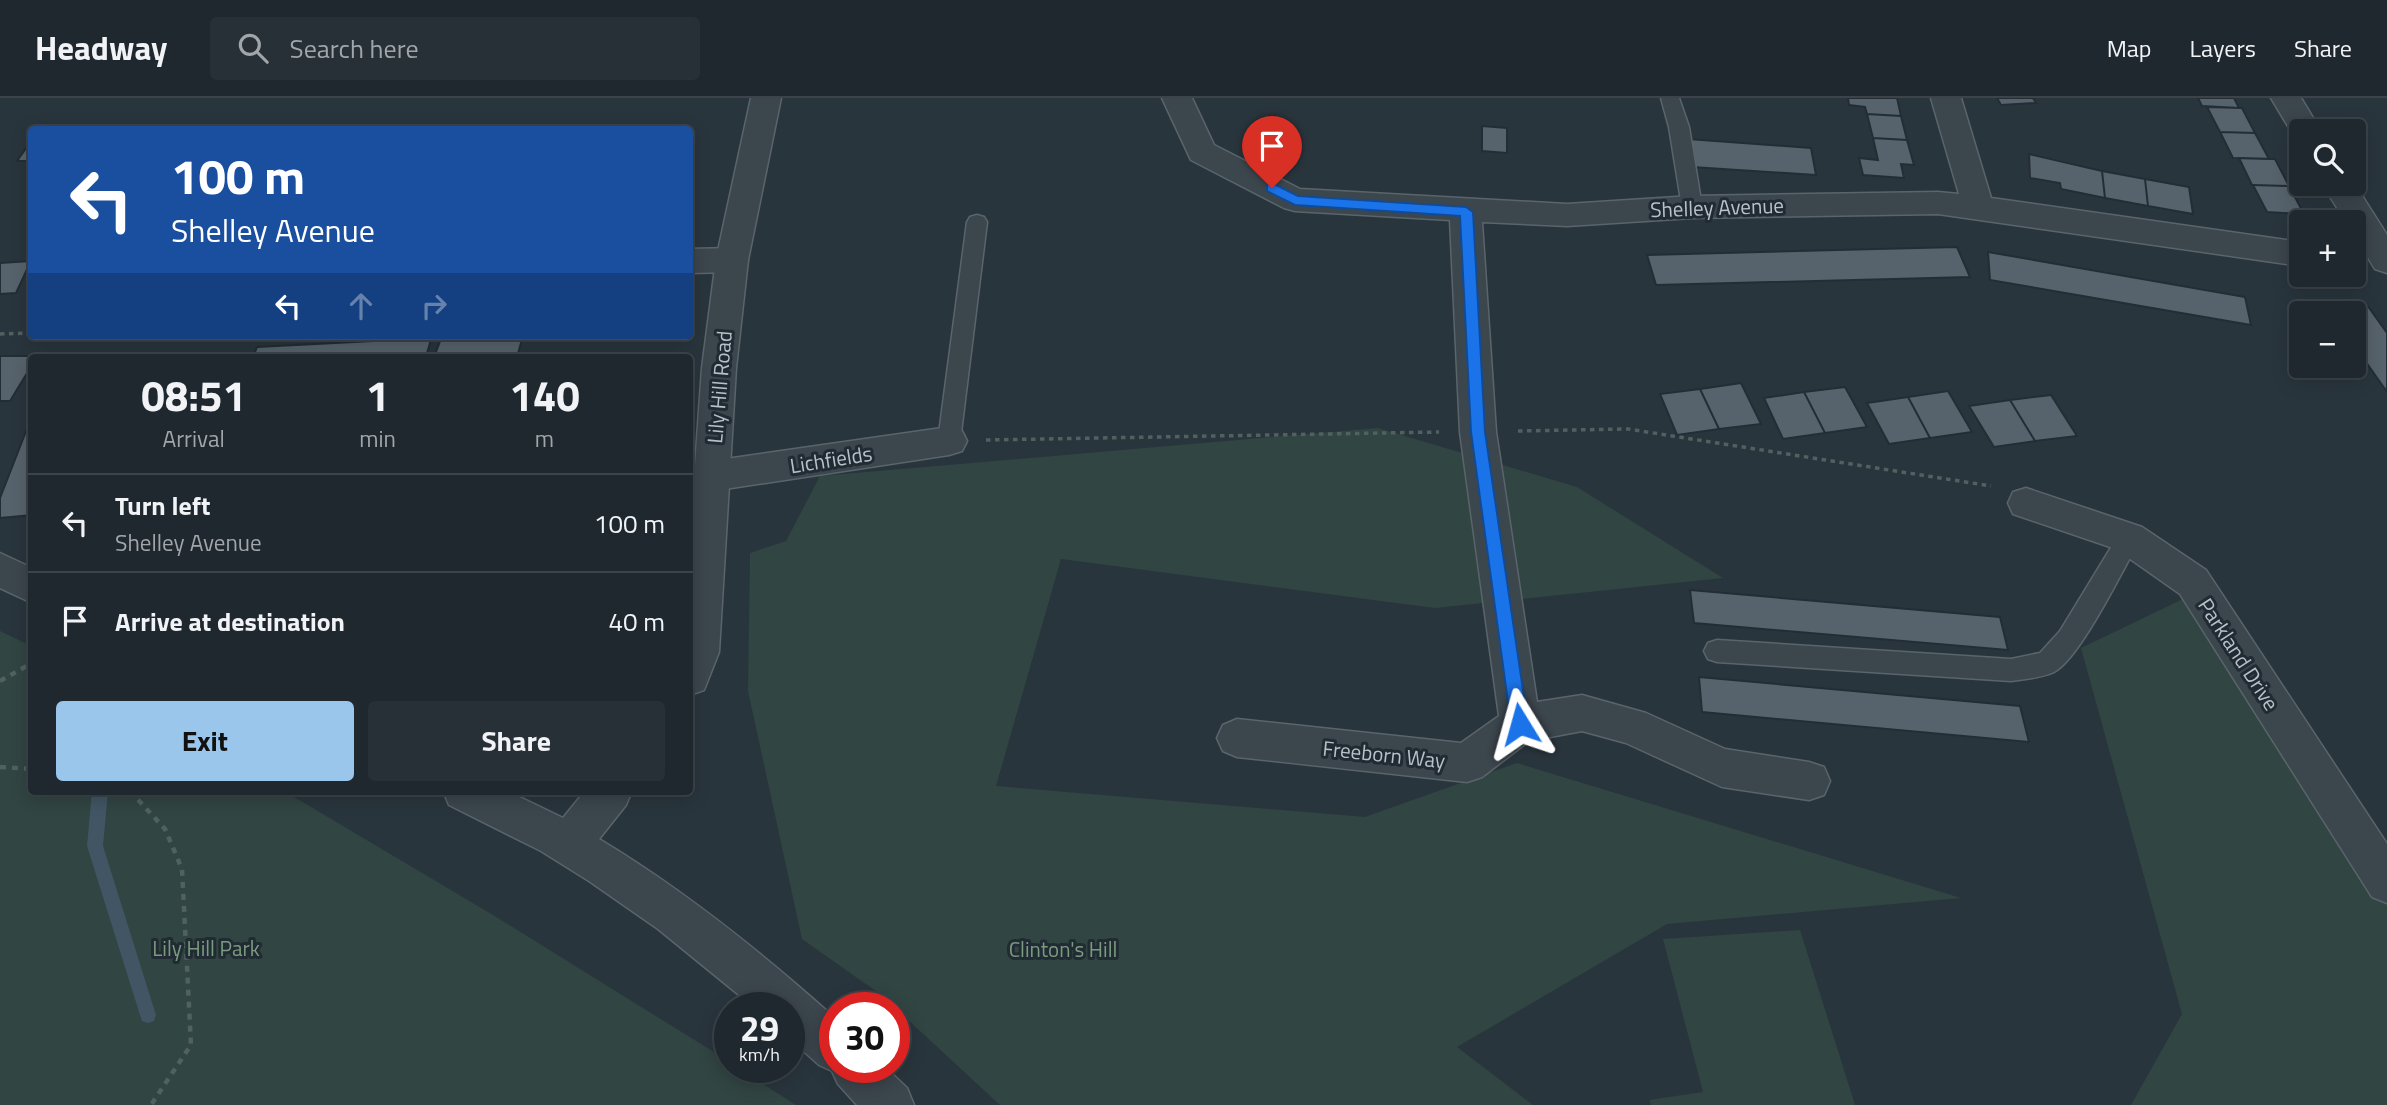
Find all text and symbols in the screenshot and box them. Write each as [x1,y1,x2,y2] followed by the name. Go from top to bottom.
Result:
[210,17,700,80] search box
[35,23,168,73] text: Headway
[234,29,272,67] icon: search
[290,29,419,68] text: Search here
[2107,30,2152,66] text: Map
[2190,30,2256,66] text: Layers
[2294,30,2352,66] text: Share
[1242,116,1302,188] pin
[2289,119,2366,378] map controls
[2289,119,2366,196] button: search
[1253,127,1291,165] icon: arrive
[171,138,305,213] text: 100 m
[56,154,147,245] icon: left
[1650,189,1784,225] street label: Shelley Avenue
[171,206,375,254] text: Shelley Avenue
[2289,210,2366,287] button: +
[269,287,307,325] icon: left
[342,287,380,325] icon: ahead
[415,287,453,325] icon: right
[2289,301,2366,378] button: −
[698,329,740,445] street label: Lily Hill Road
[141,363,246,427] text: 08:51
[366,363,389,427] text: 1
[509,363,580,427] text: 140
[162,421,225,456] text: Arrival
[359,421,396,456] text: min
[535,421,554,456] text: m
[788,437,874,481] street label: Lichfields
[115,486,210,525] text: Turn left
[56,504,94,542] icon: left
[594,504,665,543] text: 100 m
[115,525,262,560] text: Shelley Avenue
[2191,591,2287,717] street label: Parkland Drive
[56,602,94,640] icon: arrive
[115,602,345,641] text: Arrive at destination
[608,602,665,641] text: 40 m
[1483,687,1557,761] position arrow
[56,701,354,781] button: Exit
[368,701,665,781] button: Share
[1321,732,1447,776] street label: Freeborn Way
[152,932,260,964] park label: Lily Hill Park
[1009,933,1117,965] park label: Clinton's Hill
[819,992,910,1083] speed limit sign: 30
[740,1001,779,1055] text: 29
[739,1041,780,1068] text: km/h

